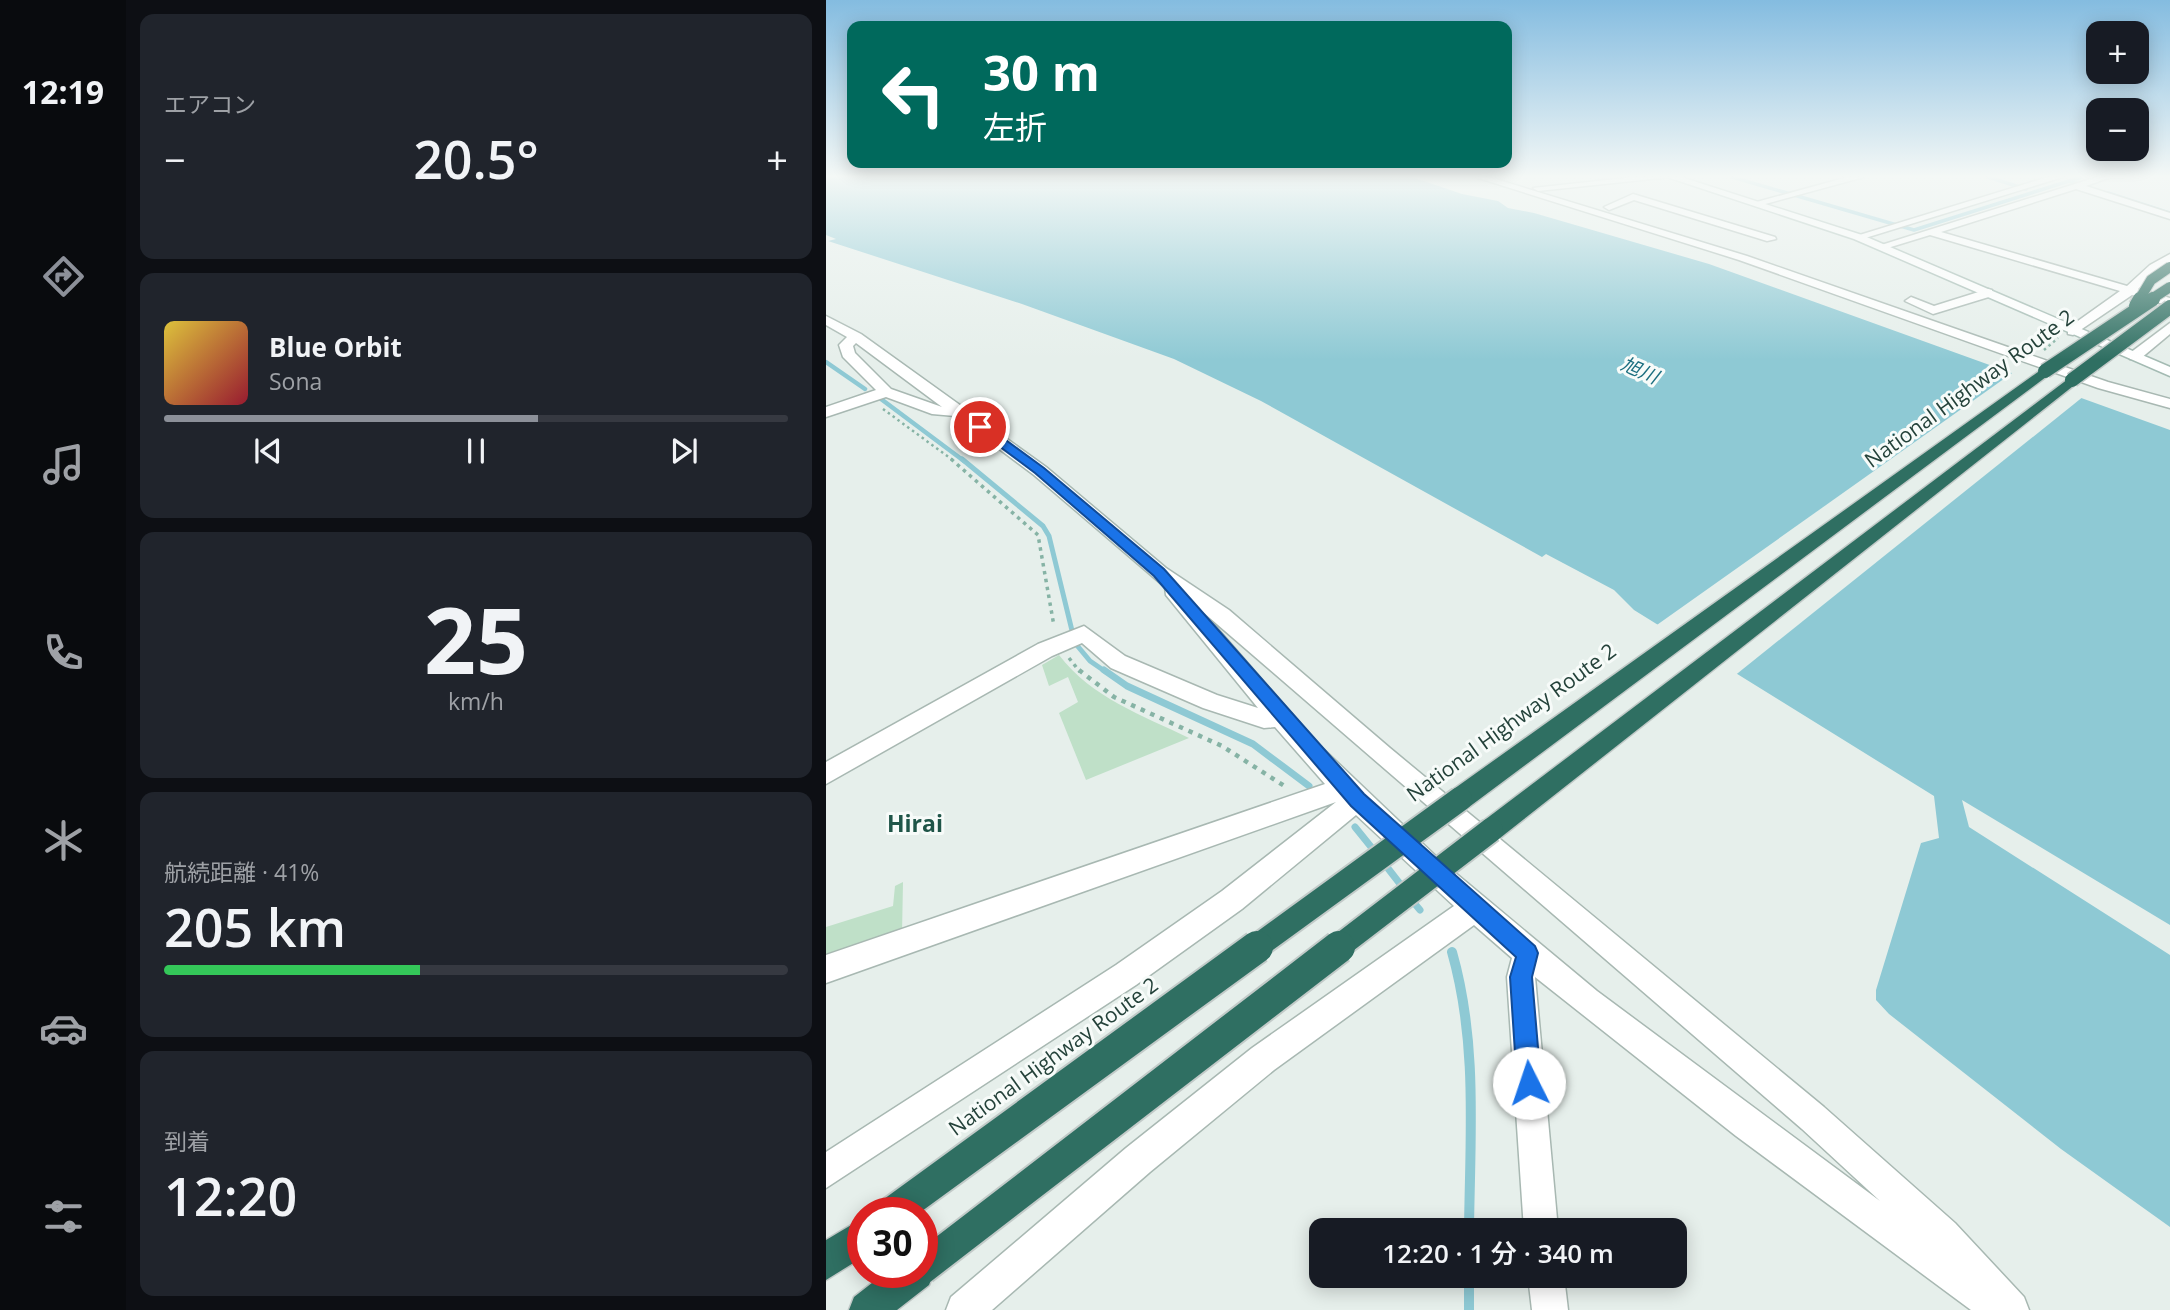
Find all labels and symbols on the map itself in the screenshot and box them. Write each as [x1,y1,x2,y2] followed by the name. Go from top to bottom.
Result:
[1859,302,2079,474] street label: National Highway Route 2
[1617,350,1664,390] water label: 旭川
[950,397,1010,457] pin
[1401,636,1621,808] street label: National Highway Route 2
[887,807,943,839] district label: Hirai
[943,970,1163,1142] street label: National Highway Route 2
[1492,1046,1566,1120] position arrow
[847,1197,938,1288] speed limit sign: 30

